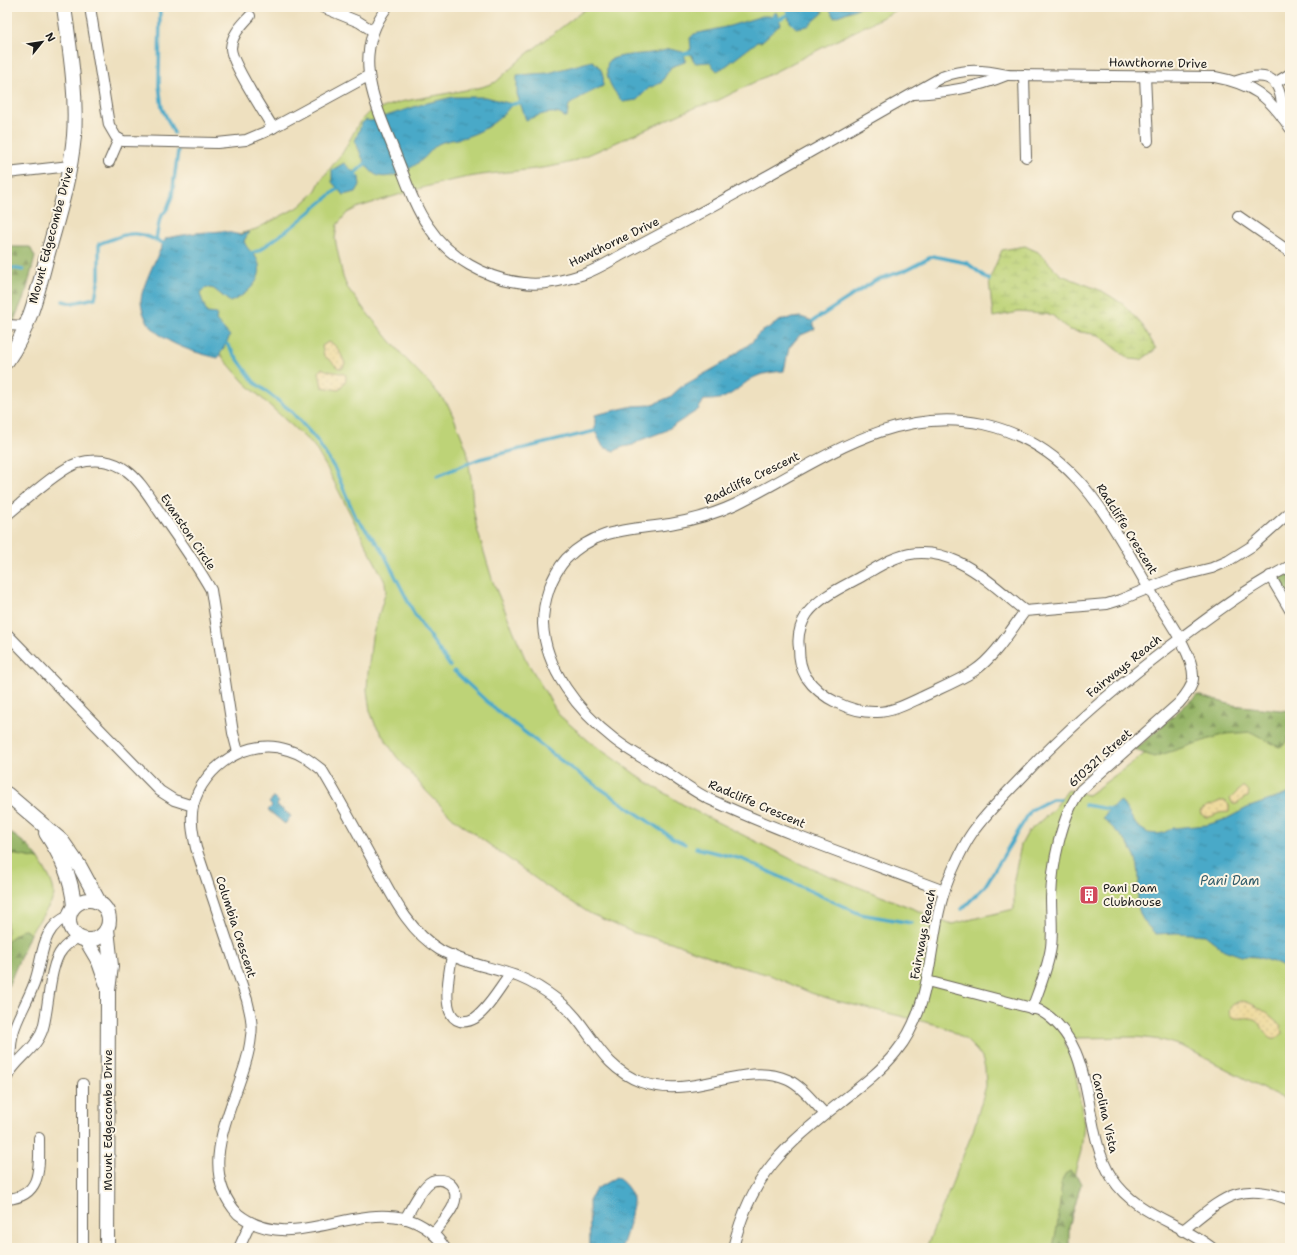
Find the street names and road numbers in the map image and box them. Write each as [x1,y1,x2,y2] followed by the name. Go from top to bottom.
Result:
[1109,54,1208,72] street label: Hawthorne Drive
[25,164,77,305] street label: Mount Edgecombe Drive
[566,213,662,271] street label: Hawthorne Drive
[702,448,802,508] street label: Radcliffe Crescent
[1093,481,1161,577] street label: Radcliffe Crescent
[157,491,220,573] street label: Evanston Circle
[1083,631,1165,701] street label: Fairways Reach
[1065,725,1135,791] street label: 610321 Street
[706,776,808,832] street label: Radcliffe Crescent
[212,874,260,980] street label: Columbia Crescent
[906,887,940,981] street label: Fairways Reach
[100,1049,116,1191] street label: Mount Edgecombe Drive
[1088,1071,1122,1155] street label: Carolina Vista

